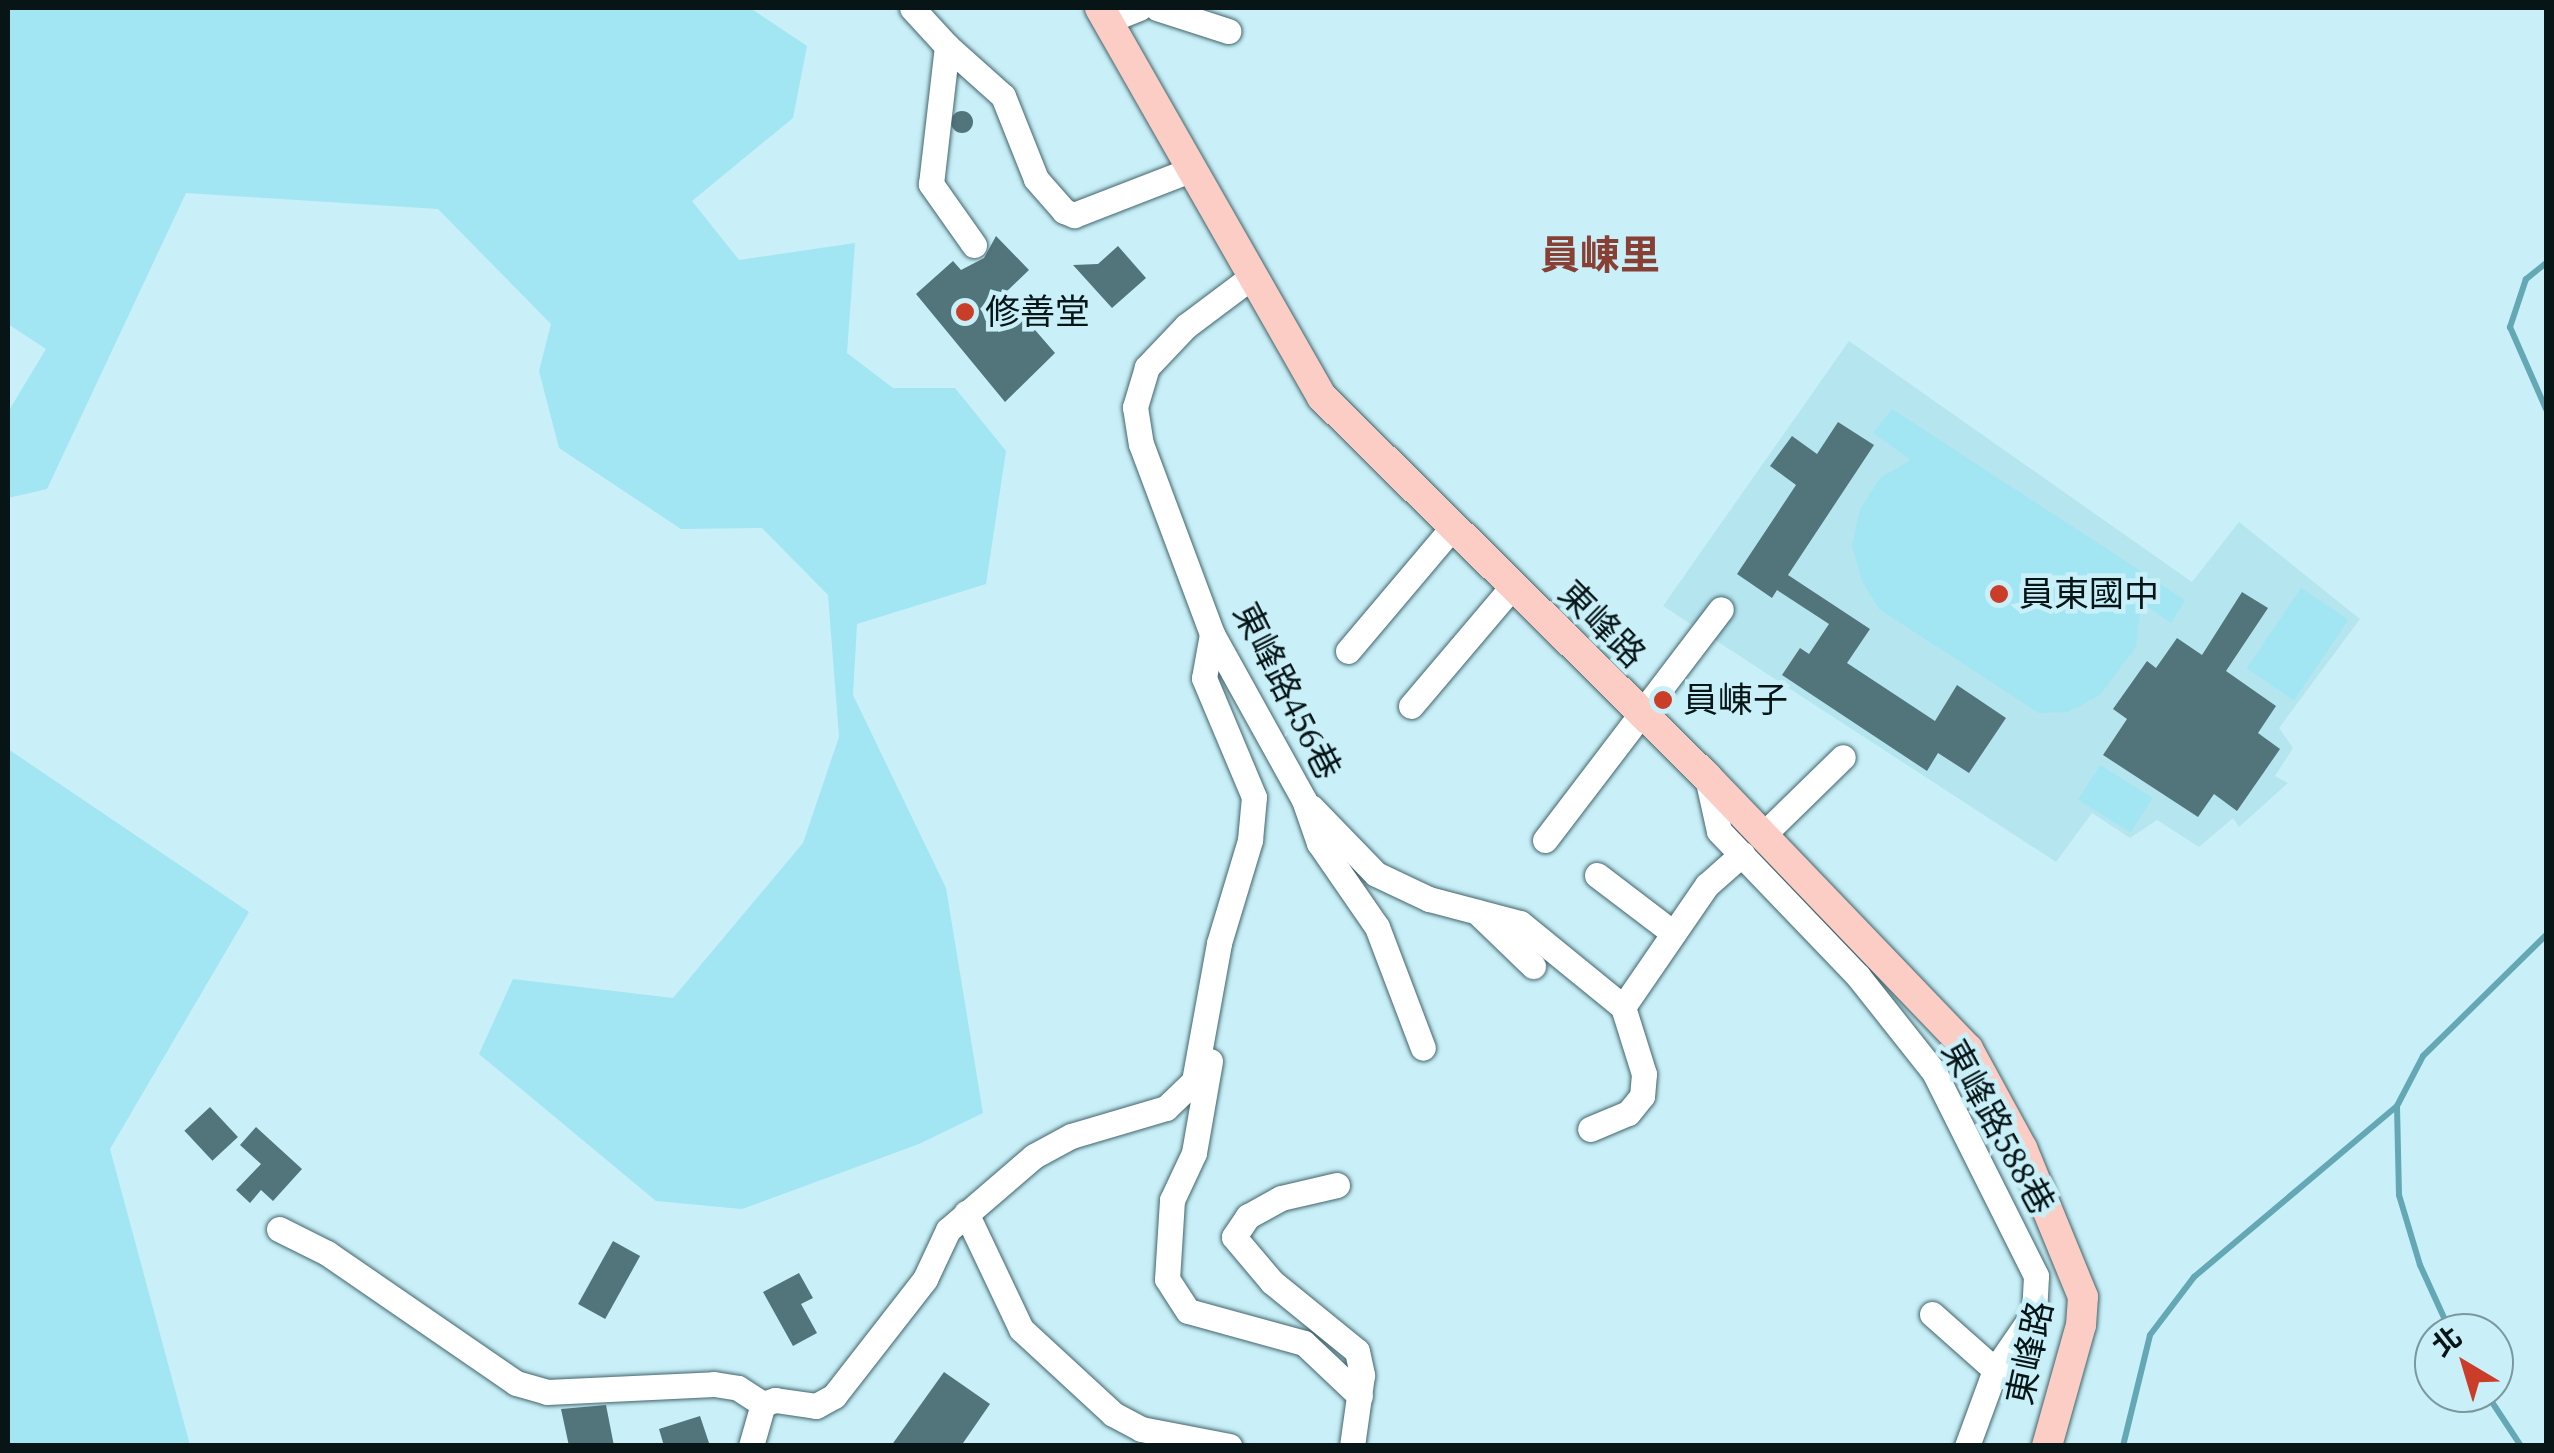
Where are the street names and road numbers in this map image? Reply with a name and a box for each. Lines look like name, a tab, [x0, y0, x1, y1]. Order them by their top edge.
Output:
street label: 東峰路	[1550, 572, 1654, 676]
street label: 東峰路456巷	[1225, 596, 1349, 786]
street label: 東峰路588巷	[1933, 1033, 2063, 1221]
street label: 東峰路	[1999, 1297, 2061, 1409]

